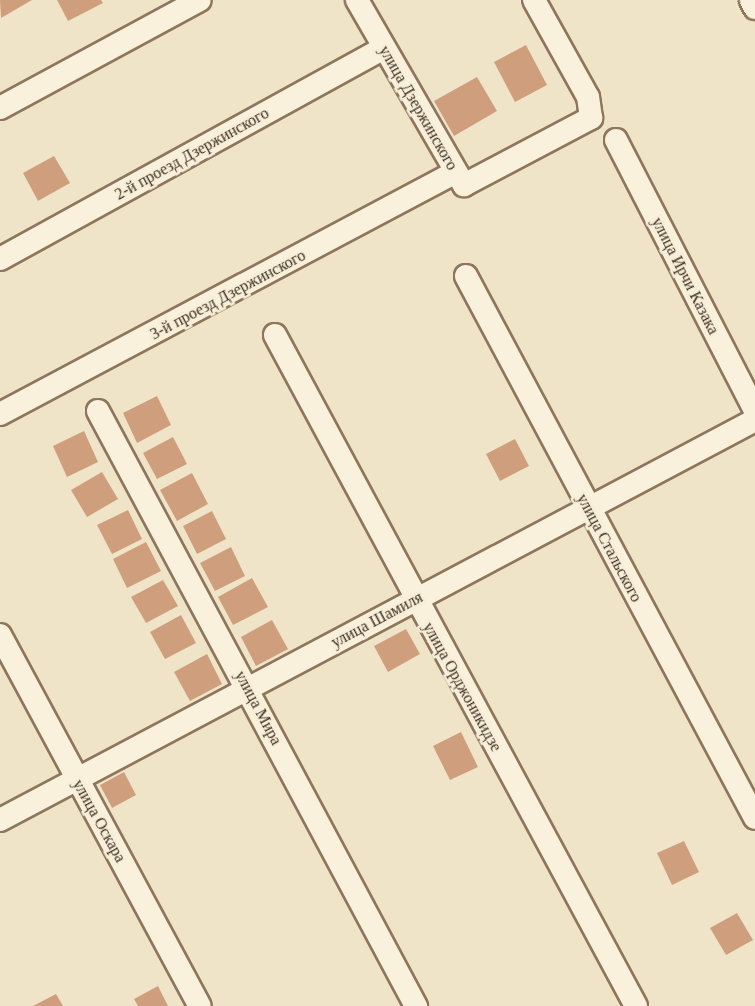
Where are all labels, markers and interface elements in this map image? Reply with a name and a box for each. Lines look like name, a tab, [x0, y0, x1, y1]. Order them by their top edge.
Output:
street label: улица Дзержинского	[375, 42, 461, 174]
street label: 2-й проезд Дзержинского	[112, 104, 272, 204]
street label: улица Ирчи Казака	[647, 214, 723, 338]
street label: 3-й проезд Дзержинского	[147, 246, 309, 344]
street label: улица Стальского	[572, 491, 646, 605]
street label: улица Шамиля	[328, 588, 426, 652]
street label: улица Орджоникидзе	[418, 619, 506, 755]
street label: улица Мира	[230, 668, 286, 748]
street label: улица Оскара	[68, 776, 130, 866]

